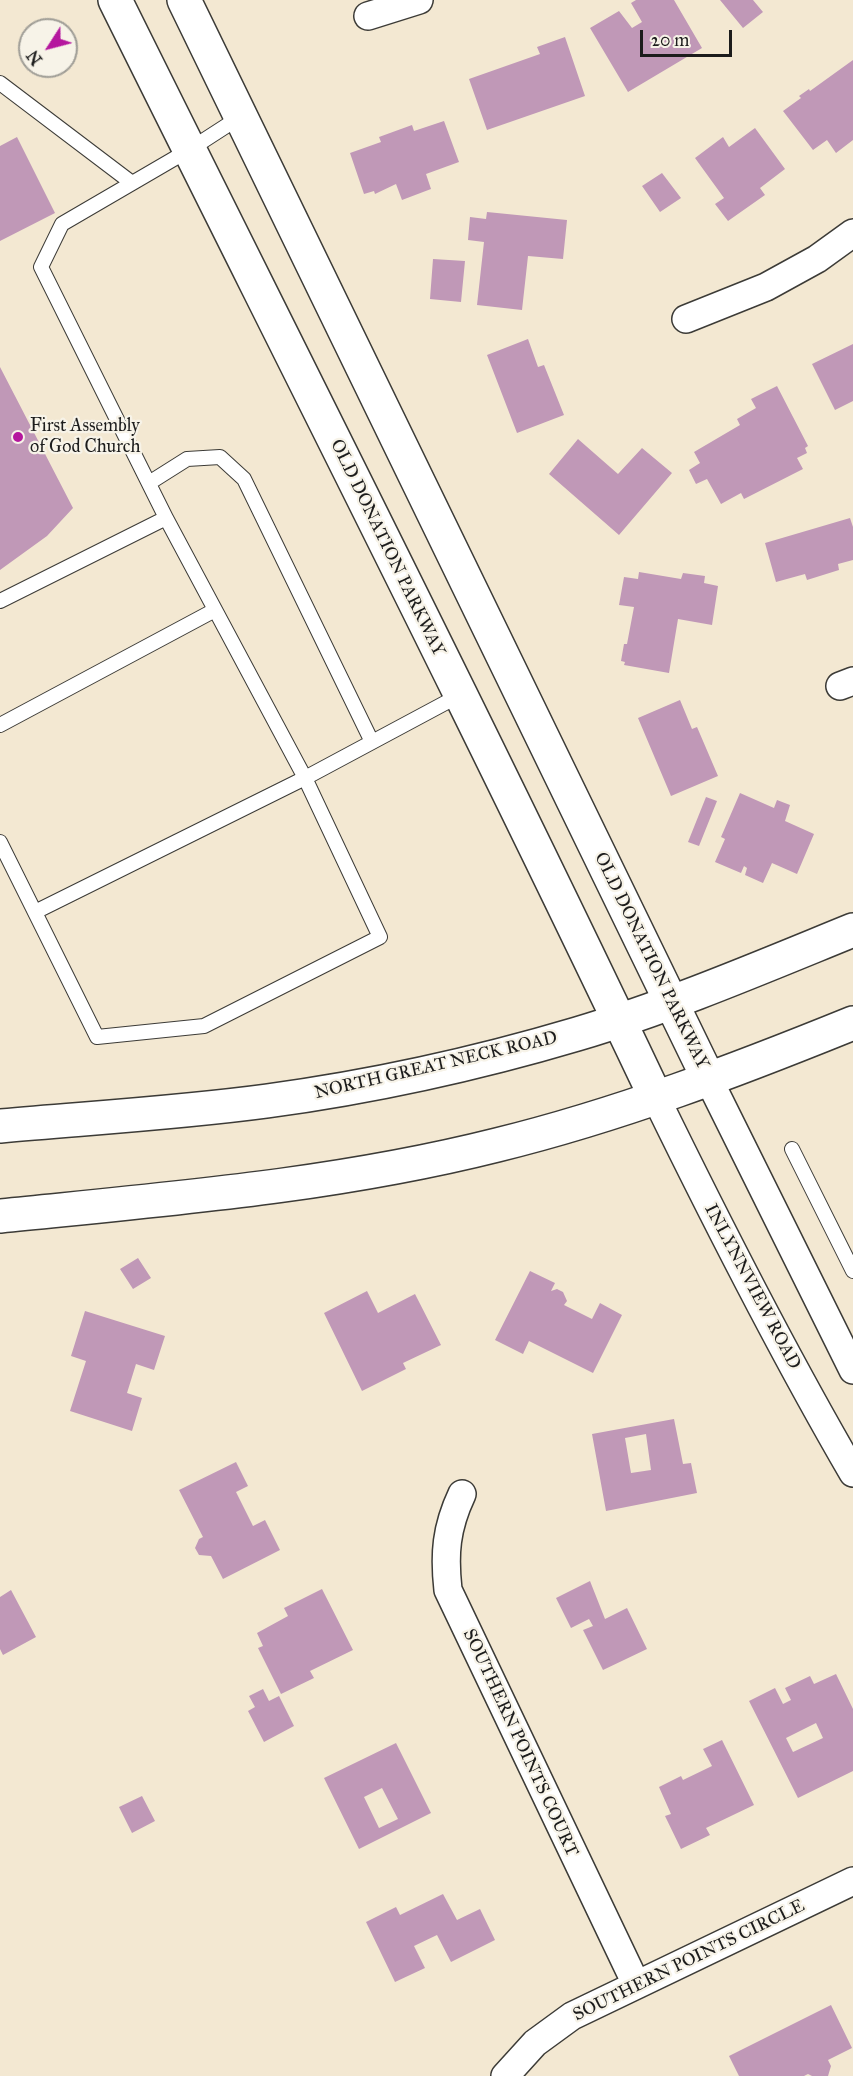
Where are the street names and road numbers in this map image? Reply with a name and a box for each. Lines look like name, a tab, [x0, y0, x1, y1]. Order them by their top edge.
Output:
street label: OLD DONATION PARKWAY	[325, 436, 449, 660]
street label: OLD DONATION PARKWAY	[589, 849, 713, 1073]
street label: NORTH GREAT NECK ROAD	[312, 1028, 560, 1104]
street label: INLYNNVIEW ROAD	[699, 1201, 805, 1373]
street label: SOUTHERN POINTS COURT	[458, 1626, 582, 1860]
street label: SOUTHERN POINTS CIRCLE	[570, 1895, 808, 2027]

